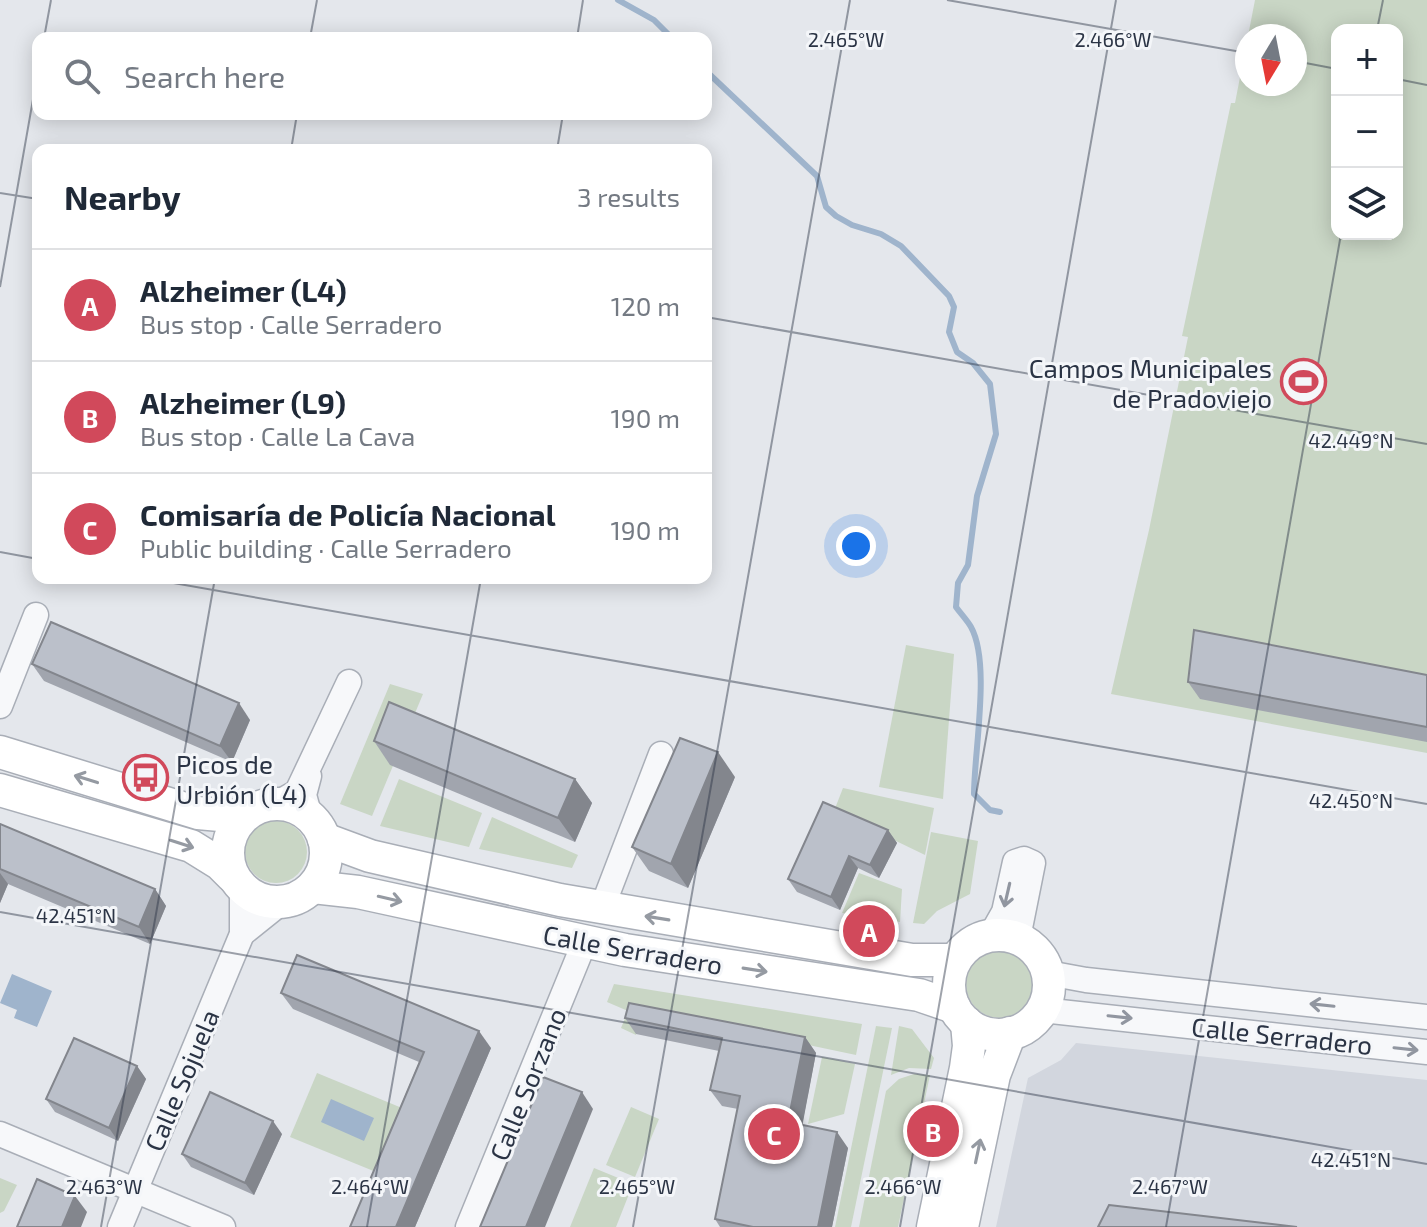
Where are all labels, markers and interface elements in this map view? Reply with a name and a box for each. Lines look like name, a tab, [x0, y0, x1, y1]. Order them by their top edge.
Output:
north arrow	[1235, 24, 1307, 96]
map controls	[1331, 24, 1403, 240]
button: +	[1331, 24, 1403, 96]
text: 2.465°W	[808, 27, 884, 51]
text: 2.466°W	[1074, 27, 1152, 51]
search box	[32, 32, 712, 120]
icon: search	[60, 54, 104, 98]
text: Search here	[124, 58, 285, 94]
button: −	[1331, 96, 1403, 168]
button: layers	[1331, 168, 1403, 240]
text: Nearby	[64, 176, 181, 217]
text: 3 results	[577, 181, 680, 212]
text: Alzheimer (L4)	[140, 272, 347, 308]
text: A	[82, 290, 98, 321]
text: 120 m	[611, 290, 680, 321]
text: Bus stop · Calle Serradero	[140, 308, 442, 339]
place label: Campos Municipales de Pradoviejo	[1029, 352, 1272, 413]
sports icon: Campos Municipales de Pradoviejo	[1279, 358, 1327, 406]
text: Alzheimer (L9)	[140, 384, 346, 420]
text: B	[82, 402, 98, 433]
text: 190 m	[611, 402, 680, 433]
text: Bus stop · Calle La Cava	[140, 420, 415, 451]
text: 42.449°N	[1308, 428, 1394, 452]
text: Comisaría de Policía Nacional	[140, 496, 556, 532]
text: C	[82, 514, 98, 545]
text: 190 m	[611, 514, 680, 545]
your location	[836, 526, 876, 566]
text: Public building · Calle Serradero	[140, 532, 512, 563]
place label: Picos de Urbión (L4)	[176, 748, 307, 809]
bus stop icon: Picos de Urbión (L4)	[121, 754, 169, 802]
one-way arrow	[74, 771, 99, 785]
text: 42.450°N	[1309, 788, 1393, 812]
one-way arrow	[169, 838, 194, 853]
one-way arrow	[999, 882, 1014, 907]
one-way arrow	[377, 892, 402, 907]
pin: A	[843, 901, 895, 961]
text: 42.451°N	[36, 903, 116, 927]
one-way arrow	[644, 910, 670, 925]
street label: Calle Serradero	[541, 918, 725, 980]
one-way arrow	[742, 963, 767, 978]
one-way arrow	[1309, 997, 1336, 1012]
street label: Calle Sorzano	[482, 1003, 572, 1165]
street label: Calle Sojuela	[137, 1004, 225, 1156]
one-way arrow	[1106, 1010, 1133, 1025]
street label: Calle Serradero	[1190, 1010, 1374, 1060]
one-way arrow	[1392, 1042, 1419, 1057]
pin: B	[907, 1101, 959, 1161]
pin: C	[748, 1104, 800, 1164]
one-way arrow	[971, 1138, 986, 1164]
text: 42.451°N	[1311, 1147, 1391, 1171]
text: 2.463°W	[66, 1174, 142, 1198]
text: 2.464°W	[331, 1174, 409, 1198]
text: 2.465°W	[599, 1174, 675, 1198]
text: 2.466°W	[864, 1174, 942, 1198]
text: 2.467°W	[1132, 1174, 1208, 1198]

